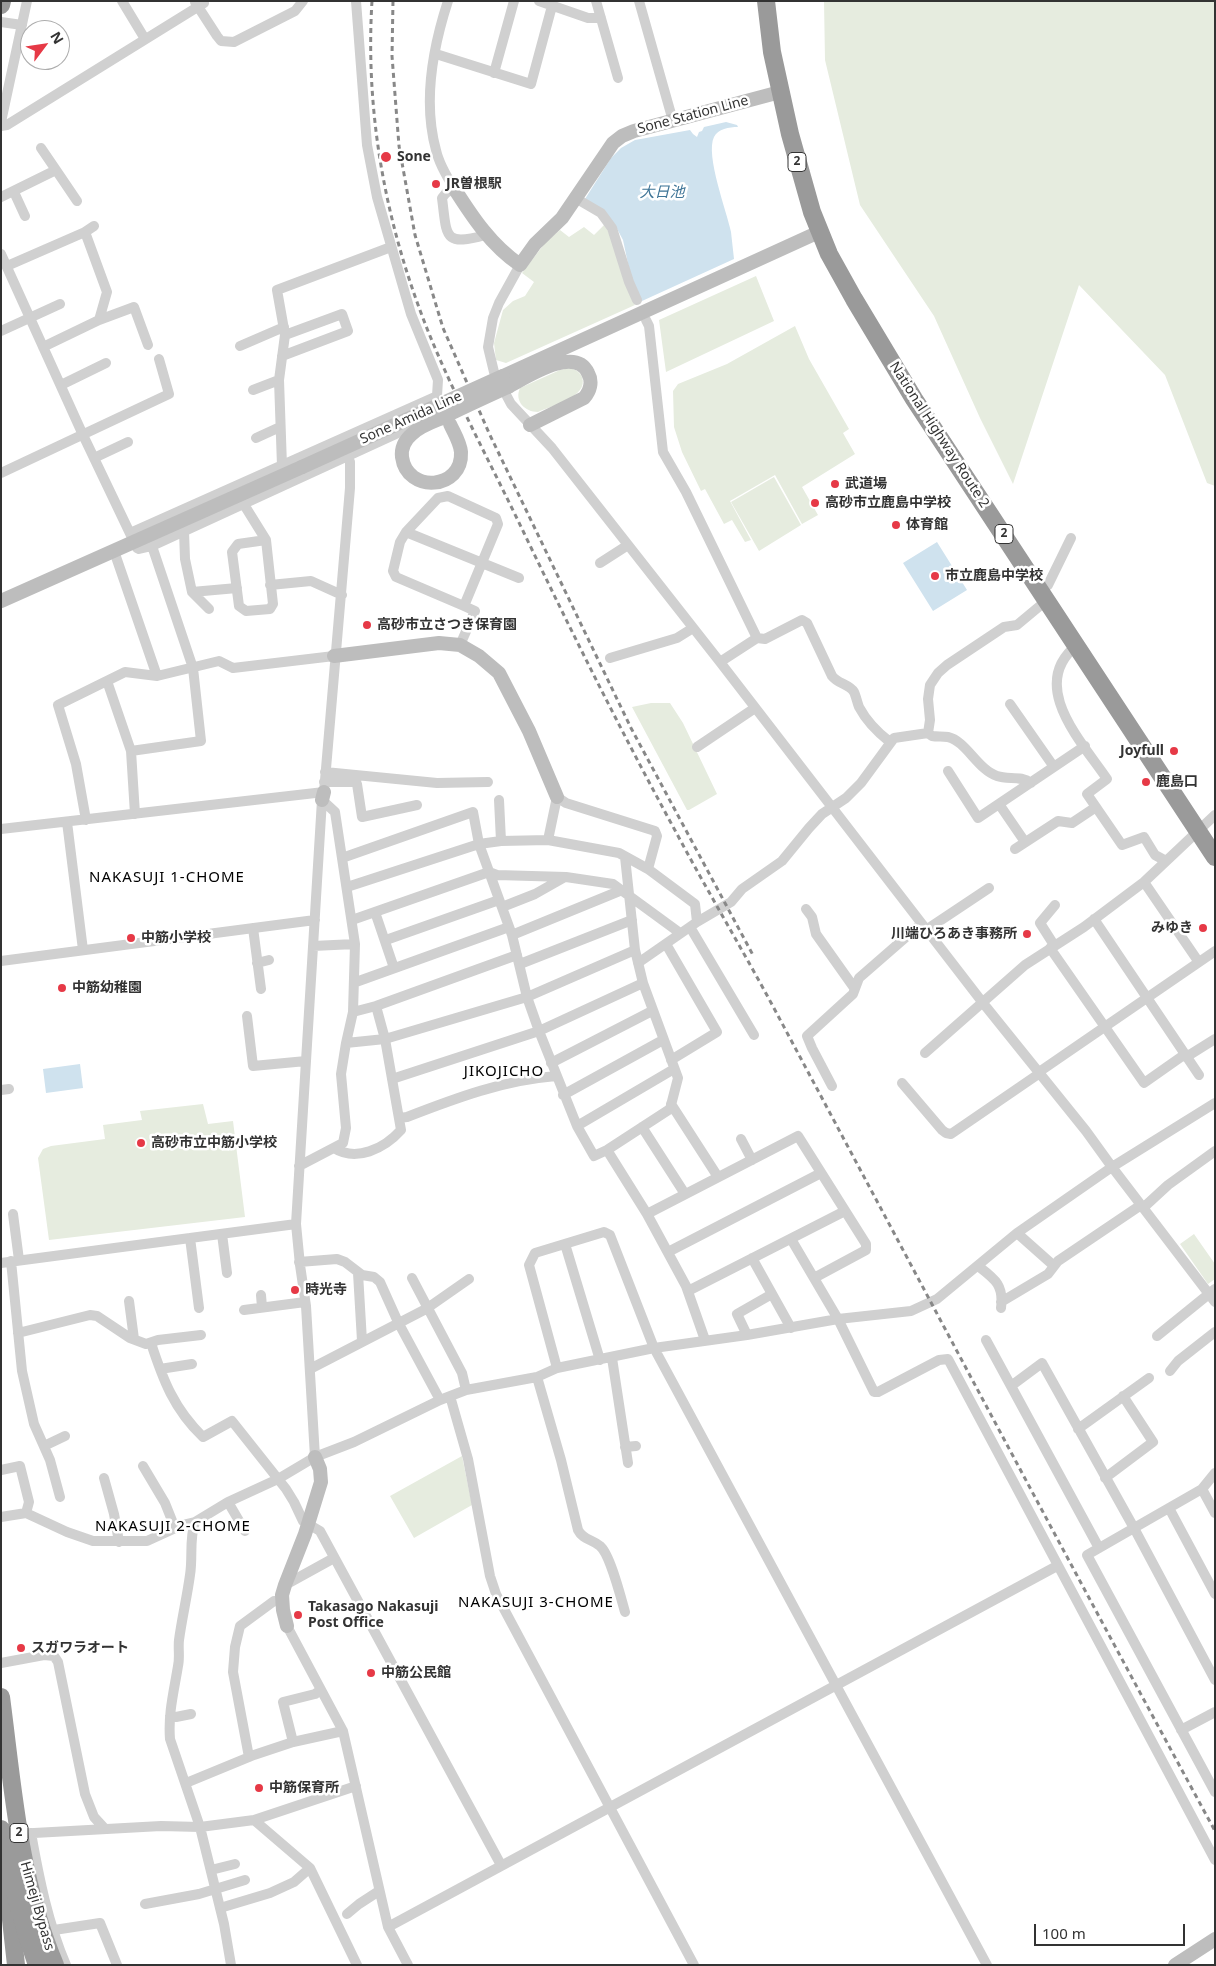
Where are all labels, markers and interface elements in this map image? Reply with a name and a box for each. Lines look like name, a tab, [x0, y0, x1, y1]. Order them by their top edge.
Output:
north arrow	[20, 20, 70, 70]
text: N	[46, 28, 69, 47]
street label: Sone Station Line	[636, 92, 750, 138]
place label: Sone	[397, 149, 431, 165]
marker: Sone	[379, 150, 393, 164]
road number: 2	[788, 152, 806, 172]
place label: JR曽根駅	[446, 176, 502, 192]
marker: JR曽根駅	[430, 178, 442, 190]
water label: 大日池	[640, 184, 684, 202]
street label: National Highway Route 2	[885, 359, 993, 511]
street label: Sone Amida Line	[358, 388, 464, 448]
place label: 武道場	[845, 476, 887, 492]
marker: 武道場	[829, 478, 841, 490]
place label: 高砂市立鹿島中学校	[825, 495, 951, 511]
marker: 高砂市立鹿島中学校	[809, 497, 821, 509]
place label: 体育館	[906, 517, 948, 533]
marker: 体育館	[890, 519, 902, 531]
road number: 2	[995, 524, 1013, 544]
place label: 市立鹿島中学校	[945, 568, 1043, 584]
marker: 市立鹿島中学校	[929, 570, 941, 582]
place label: 高砂市立さつき保育園	[377, 617, 517, 633]
marker: 高砂市立さつき保育園	[361, 619, 373, 631]
place label: Joyfull	[1120, 743, 1164, 759]
marker: Joyfull	[1168, 745, 1180, 757]
place label: 鹿島口	[1156, 774, 1198, 790]
marker: 鹿島口	[1140, 776, 1152, 788]
district label: NAKASUJI 1-CHOME	[87, 869, 247, 887]
place label: みゆき	[1151, 920, 1193, 936]
marker: みゆき	[1197, 922, 1209, 934]
place label: 川端ひろあき事務所	[891, 926, 1017, 942]
marker: 川端ひろあき事務所	[1021, 928, 1033, 940]
place label: 中筋小学校	[141, 930, 211, 946]
marker: 中筋小学校	[125, 932, 137, 944]
place label: 中筋幼稚園	[72, 980, 142, 996]
marker: 中筋幼稚園	[56, 982, 68, 994]
district label: JIKOJICHO	[463, 1063, 545, 1081]
place label: 高砂市立中筋小学校	[151, 1135, 277, 1151]
marker: 高砂市立中筋小学校	[135, 1137, 147, 1149]
place label: 時光寺	[305, 1282, 347, 1298]
marker: 時光寺	[289, 1284, 301, 1296]
district label: NAKASUJI 2-CHOME	[93, 1518, 253, 1536]
district label: NAKASUJI 3-CHOME	[456, 1594, 616, 1612]
place label: Takasago Nakasuji Post Office	[308, 1599, 438, 1631]
marker: Takasago Nakasuji Post Office	[292, 1609, 304, 1621]
place label: スガワラオート	[31, 1640, 129, 1656]
marker: スガワラオート	[15, 1642, 27, 1654]
place label: 中筋公民館	[381, 1665, 451, 1681]
marker: 中筋公民館	[365, 1667, 377, 1679]
place label: 中筋保育所	[269, 1780, 339, 1796]
marker: 中筋保育所	[253, 1782, 265, 1794]
road number: 2	[10, 1824, 28, 1842]
street label: Himeji Bypass	[16, 1859, 58, 1953]
scale bar	[1036, 1914, 1187, 1946]
text: 100 m	[1042, 1923, 1086, 1943]

